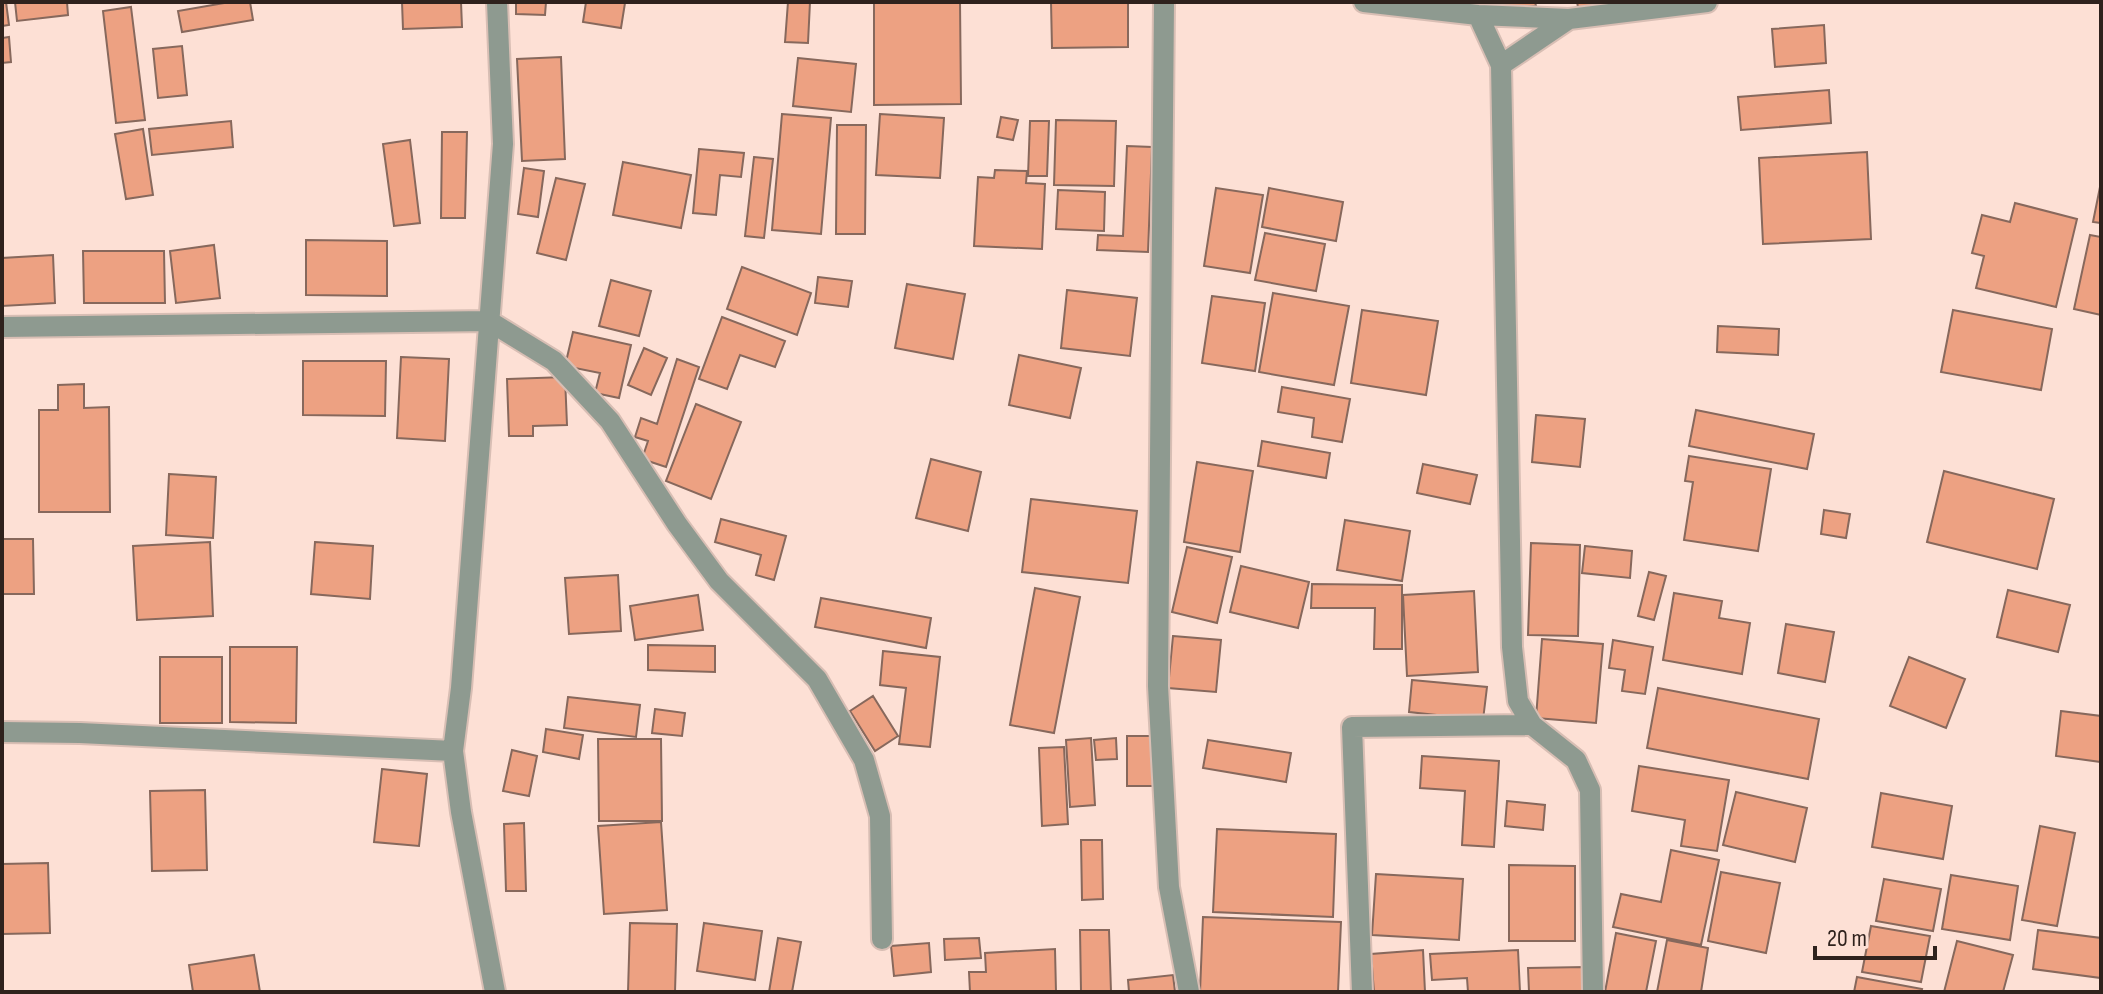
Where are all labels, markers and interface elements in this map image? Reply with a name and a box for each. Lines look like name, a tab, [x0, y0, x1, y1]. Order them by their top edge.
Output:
scale bar	[1815, 910, 1935, 960]
text: 20 m	[1827, 924, 1867, 953]

